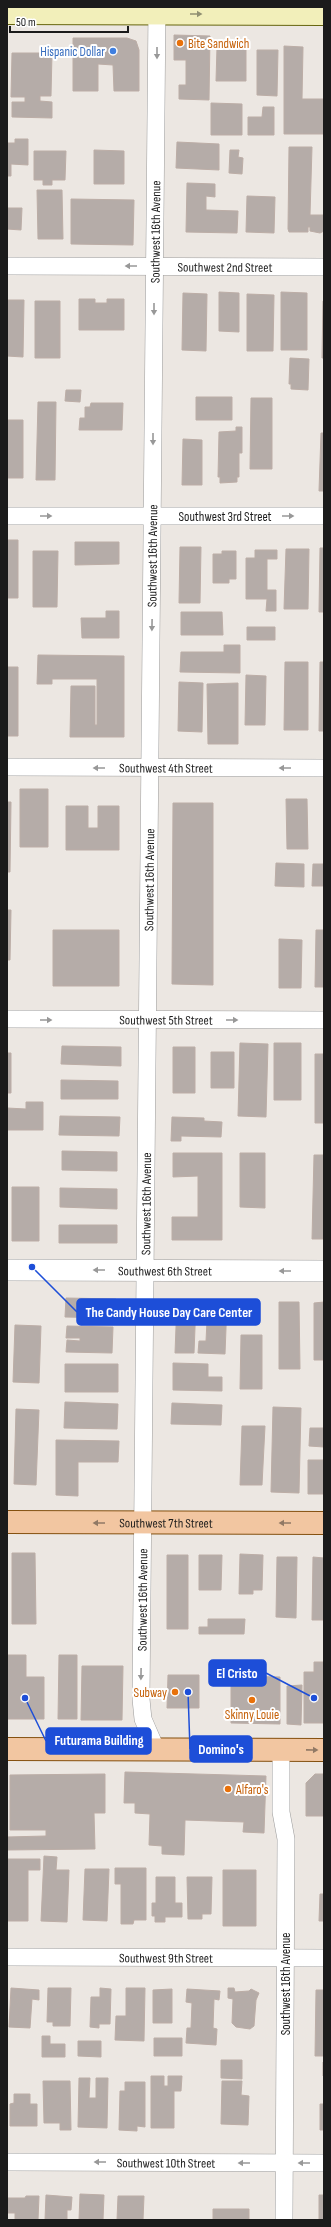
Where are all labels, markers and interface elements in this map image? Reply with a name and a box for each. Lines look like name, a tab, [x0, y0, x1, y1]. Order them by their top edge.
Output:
scale bar	[10, 8, 128, 34]
one-way arrow	[190, 11, 203, 17]
text: 50 m	[16, 15, 36, 30]
place label: Bite Sandwich	[188, 36, 249, 52]
marker: Bite Sandwich	[175, 38, 185, 48]
place label: Hispanic Dollar	[40, 44, 105, 60]
marker: Hispanic Dollar	[108, 46, 118, 56]
one-way arrow	[154, 47, 160, 60]
street label: Southwest 16th Avenue	[147, 180, 164, 283]
street label: Southwest 2nd Street	[177, 260, 273, 276]
one-way arrow	[124, 263, 137, 269]
one-way arrow	[151, 303, 157, 316]
one-way arrow	[150, 433, 156, 446]
street label: Southwest 16th Avenue	[144, 504, 161, 607]
street label: Southwest 3rd Street	[178, 509, 272, 525]
one-way arrow	[40, 513, 53, 519]
one-way arrow	[282, 513, 295, 519]
one-way arrow	[149, 619, 155, 632]
street label: Southwest 4th Street	[119, 760, 213, 777]
one-way arrow	[93, 764, 105, 771]
one-way arrow	[278, 765, 291, 771]
street label: Southwest 16th Avenue	[141, 828, 158, 931]
street label: Southwest 5th Street	[119, 1012, 213, 1029]
one-way arrow	[40, 1016, 52, 1023]
one-way arrow	[226, 1017, 239, 1023]
street label: Southwest 16th Avenue	[138, 1152, 155, 1255]
street label: Southwest 6th Street	[118, 1263, 212, 1280]
one-way arrow	[92, 1267, 105, 1273]
one-way arrow	[278, 1268, 291, 1274]
callout: The Candy House Day Care Center	[77, 1299, 260, 1325]
text: The Candy House Day Care Center	[86, 1304, 253, 1321]
street label: Southwest 7th Street	[119, 1515, 213, 1532]
one-way arrow	[92, 1520, 105, 1526]
one-way arrow	[278, 1520, 291, 1526]
street label: Southwest 16th Avenue	[134, 1548, 151, 1651]
callout: El Cristo	[209, 1660, 266, 1686]
text: El Cristo	[216, 1665, 258, 1682]
one-way arrow	[138, 1668, 144, 1681]
place label: Subway	[134, 1685, 167, 1701]
marker: Subway	[170, 1687, 180, 1697]
marker: Skinny Louie	[247, 1695, 257, 1705]
place label: Skinny Louie	[225, 1707, 279, 1723]
callout: Futurama Building	[46, 1728, 151, 1754]
text: Futurama Building	[54, 1732, 144, 1749]
callout: Domino's	[190, 1736, 252, 1762]
text: Domino's	[198, 1741, 244, 1758]
one-way arrow	[306, 1747, 319, 1753]
place label: Alfaro's	[235, 1782, 269, 1798]
marker: Alfaro's	[223, 1784, 233, 1794]
street label: Southwest 16th Avenue	[278, 1933, 294, 2035]
street label: Southwest 9th Street	[119, 1950, 213, 1967]
street label: Southwest 10th Street	[117, 2155, 215, 2172]
one-way arrow	[93, 2159, 106, 2165]
one-way arrow	[237, 2160, 250, 2166]
one-way arrow	[297, 2160, 310, 2166]

